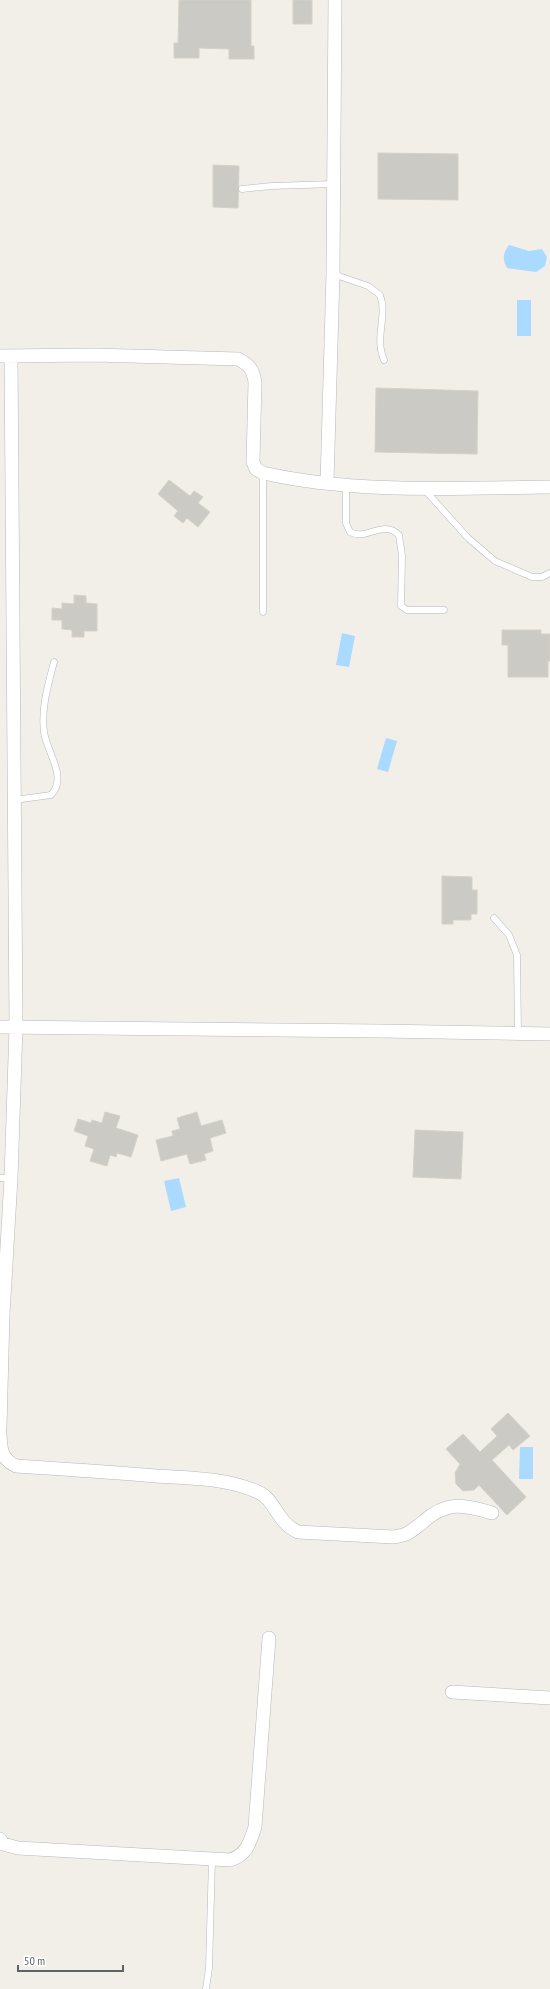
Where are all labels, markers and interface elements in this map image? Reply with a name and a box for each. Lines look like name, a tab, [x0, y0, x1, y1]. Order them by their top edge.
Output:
scale bar	[18, 1947, 123, 1973]
text: 50 m	[24, 1953, 45, 1968]

